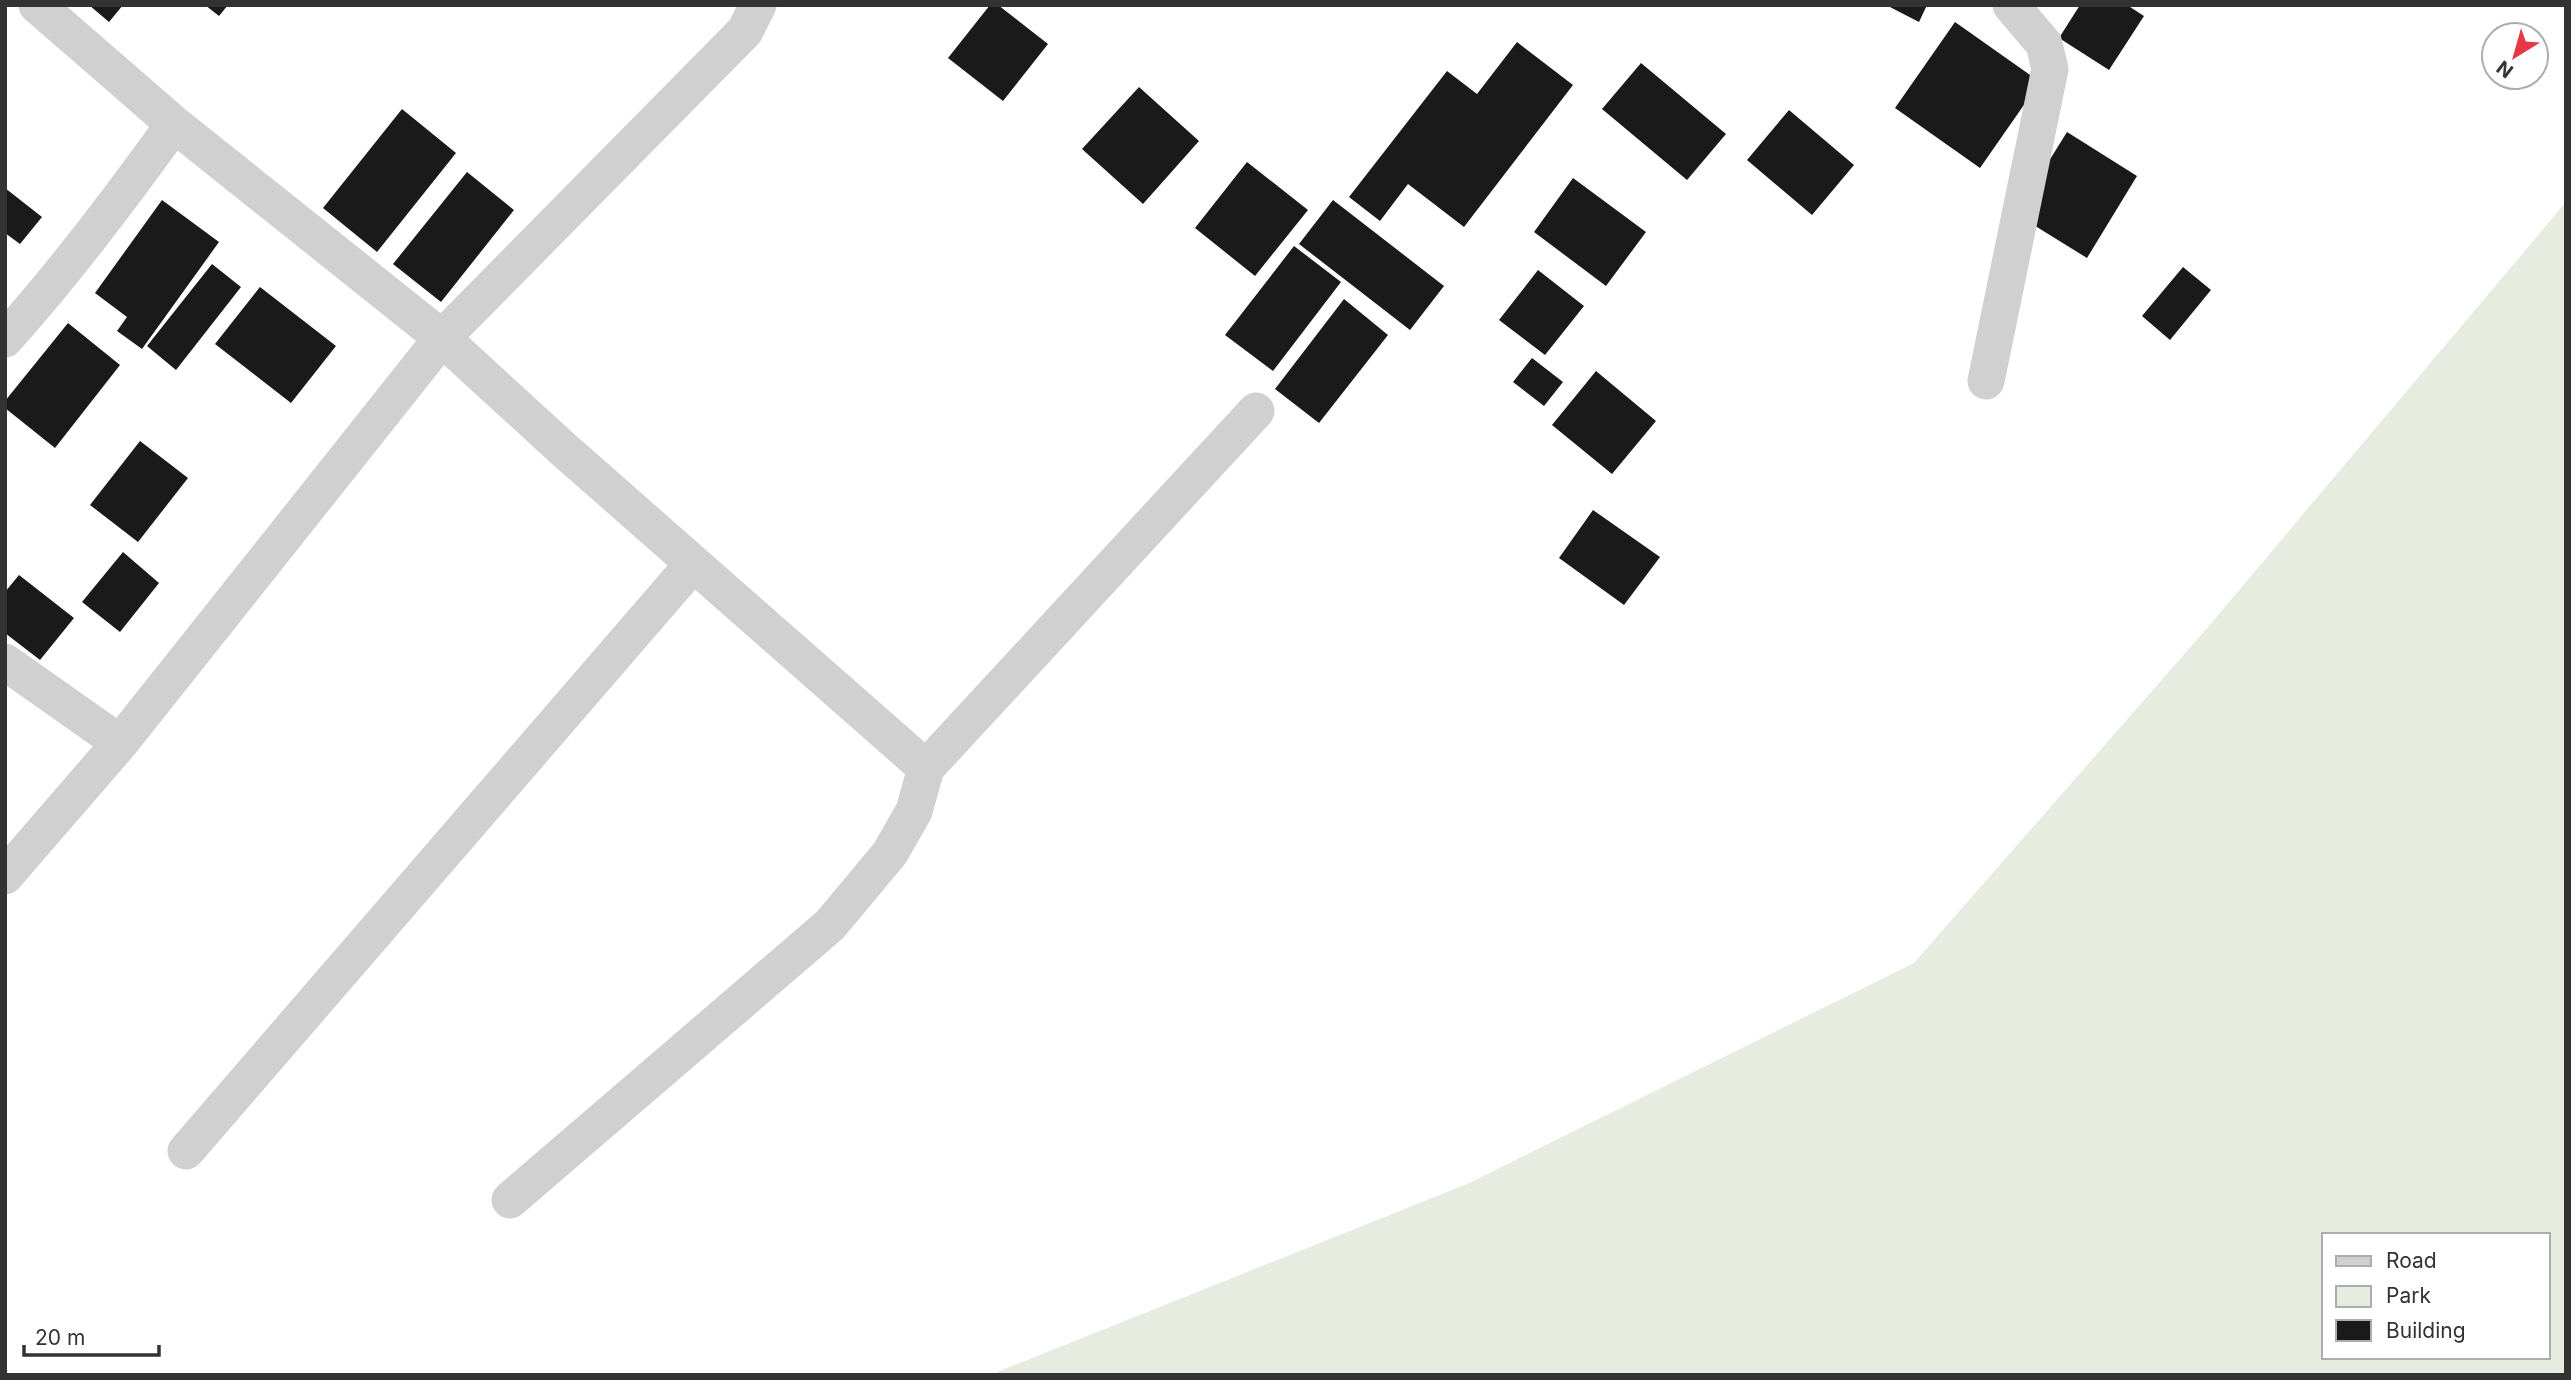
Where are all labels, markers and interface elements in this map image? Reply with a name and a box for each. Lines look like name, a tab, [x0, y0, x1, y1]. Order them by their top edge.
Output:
north arrow	[2480, 21, 2550, 91]
text: N	[2492, 56, 2518, 83]
legend	[2322, 1233, 2550, 1359]
text: Road	[2386, 1248, 2437, 1273]
text: Park	[2386, 1283, 2431, 1308]
scale bar	[24, 1314, 159, 1358]
text: Building	[2386, 1318, 2466, 1343]
text: 20 m	[35, 1325, 85, 1350]

